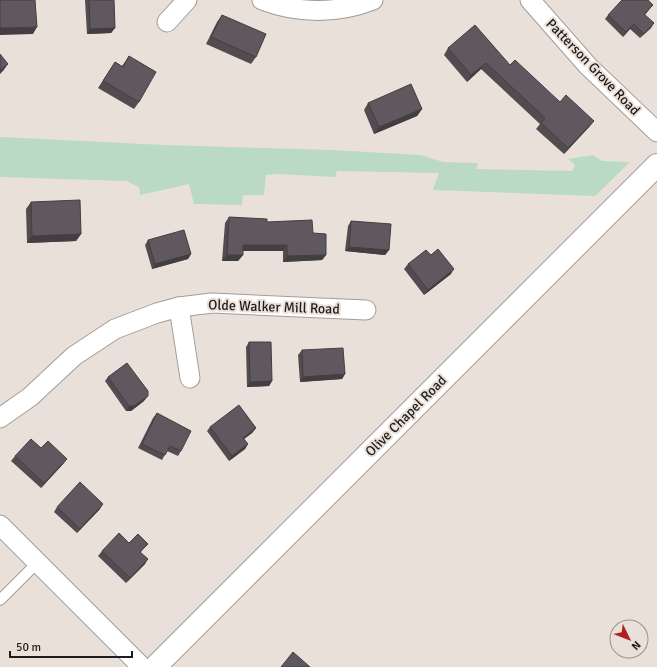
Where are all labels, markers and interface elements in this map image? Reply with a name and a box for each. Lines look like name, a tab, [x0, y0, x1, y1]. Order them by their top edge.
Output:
street label: Patterson Grove Road	[542, 15, 644, 119]
street label: Olde Walker Mill Road	[208, 296, 340, 318]
street label: Olive Chapel Road	[362, 372, 450, 460]
north arrow	[609, 619, 649, 659]
scale bar	[10, 633, 132, 659]
text: N	[629, 638, 643, 653]
text: 50 m	[16, 640, 41, 655]

